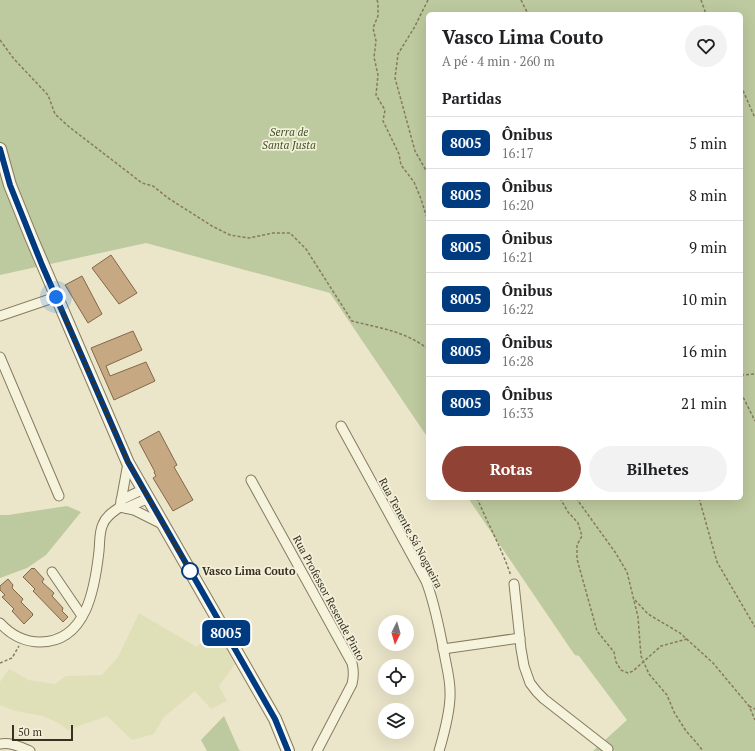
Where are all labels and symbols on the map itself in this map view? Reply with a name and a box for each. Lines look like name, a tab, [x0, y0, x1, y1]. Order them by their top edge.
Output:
park label: Serra de Santa Justa	[262, 125, 316, 152]
your location	[46, 287, 66, 307]
street label: Rua Tenente Sá Nogueira	[376, 475, 446, 591]
street label: Rua Professor Resende Pinto	[290, 533, 368, 663]
marker: Vasco Lima Couto	[181, 562, 199, 580]
place label: Vasco Lima Couto	[202, 564, 296, 578]
north arrow	[378, 615, 414, 651]
line badge: 8005	[198, 620, 254, 646]
scale bar	[12, 723, 73, 742]

